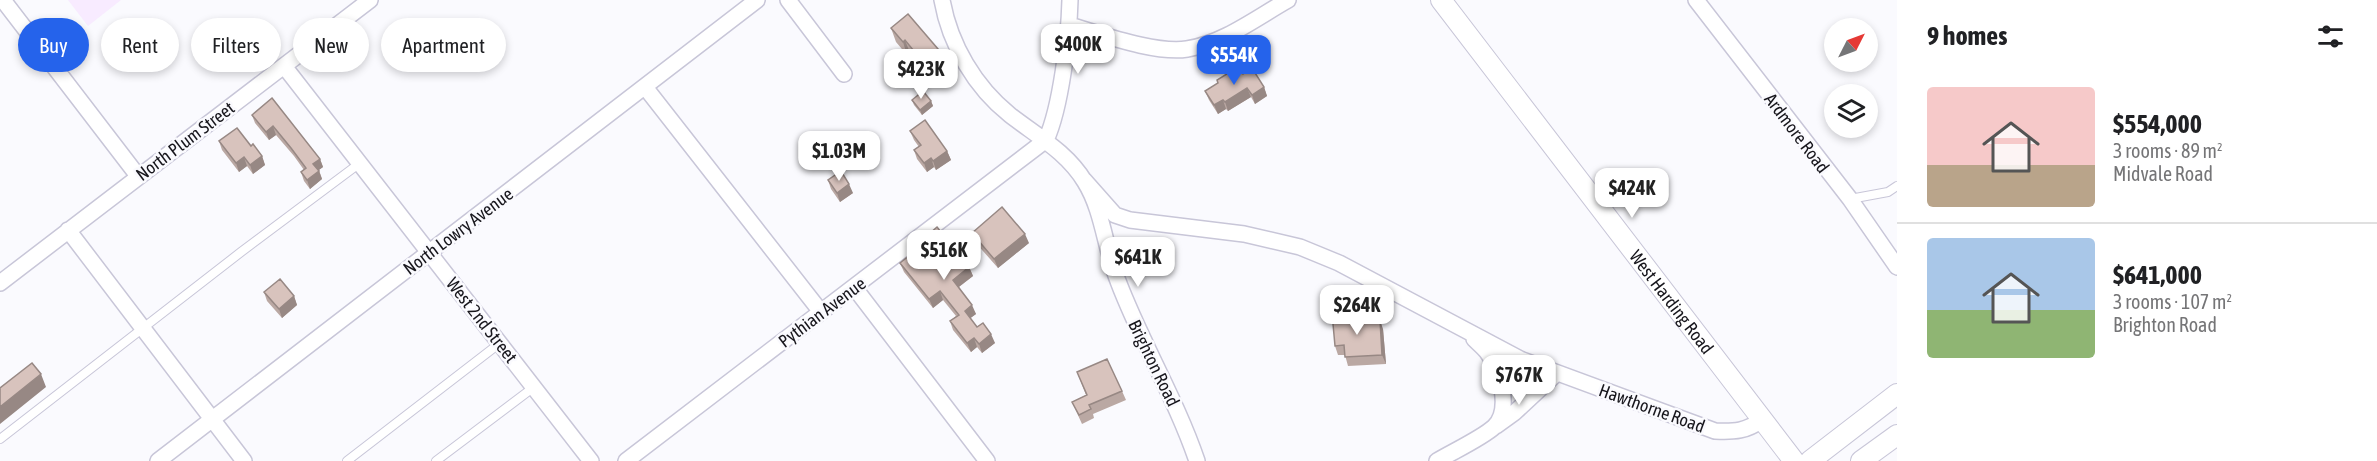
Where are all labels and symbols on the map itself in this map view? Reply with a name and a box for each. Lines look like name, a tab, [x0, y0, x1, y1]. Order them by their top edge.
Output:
north arrow	[1824, 18, 1878, 72]
pin: $400K	[1036, 24, 1120, 75]
pin: $554K	[1192, 35, 1276, 86]
pin: $423K	[879, 49, 963, 100]
street label: Ardmore Road	[1760, 89, 1834, 177]
street label: North Plum Street	[132, 97, 238, 185]
pin: $1.03M	[790, 131, 888, 182]
pin: $424K	[1590, 168, 1674, 219]
street label: North Lowry Avenue	[399, 183, 517, 279]
pin: $516K	[902, 230, 986, 281]
pin: $641K	[1096, 237, 1180, 288]
street label: West Harding Road	[1626, 246, 1718, 358]
street label: Pythian Avenue	[774, 272, 870, 352]
street label: West 2nd Street	[442, 273, 522, 367]
pin: $264K	[1315, 285, 1399, 336]
street label: Brighton Road	[1124, 316, 1184, 410]
pin: $767K	[1477, 355, 1561, 406]
street label: Hawthorne Road	[1596, 379, 1708, 437]

